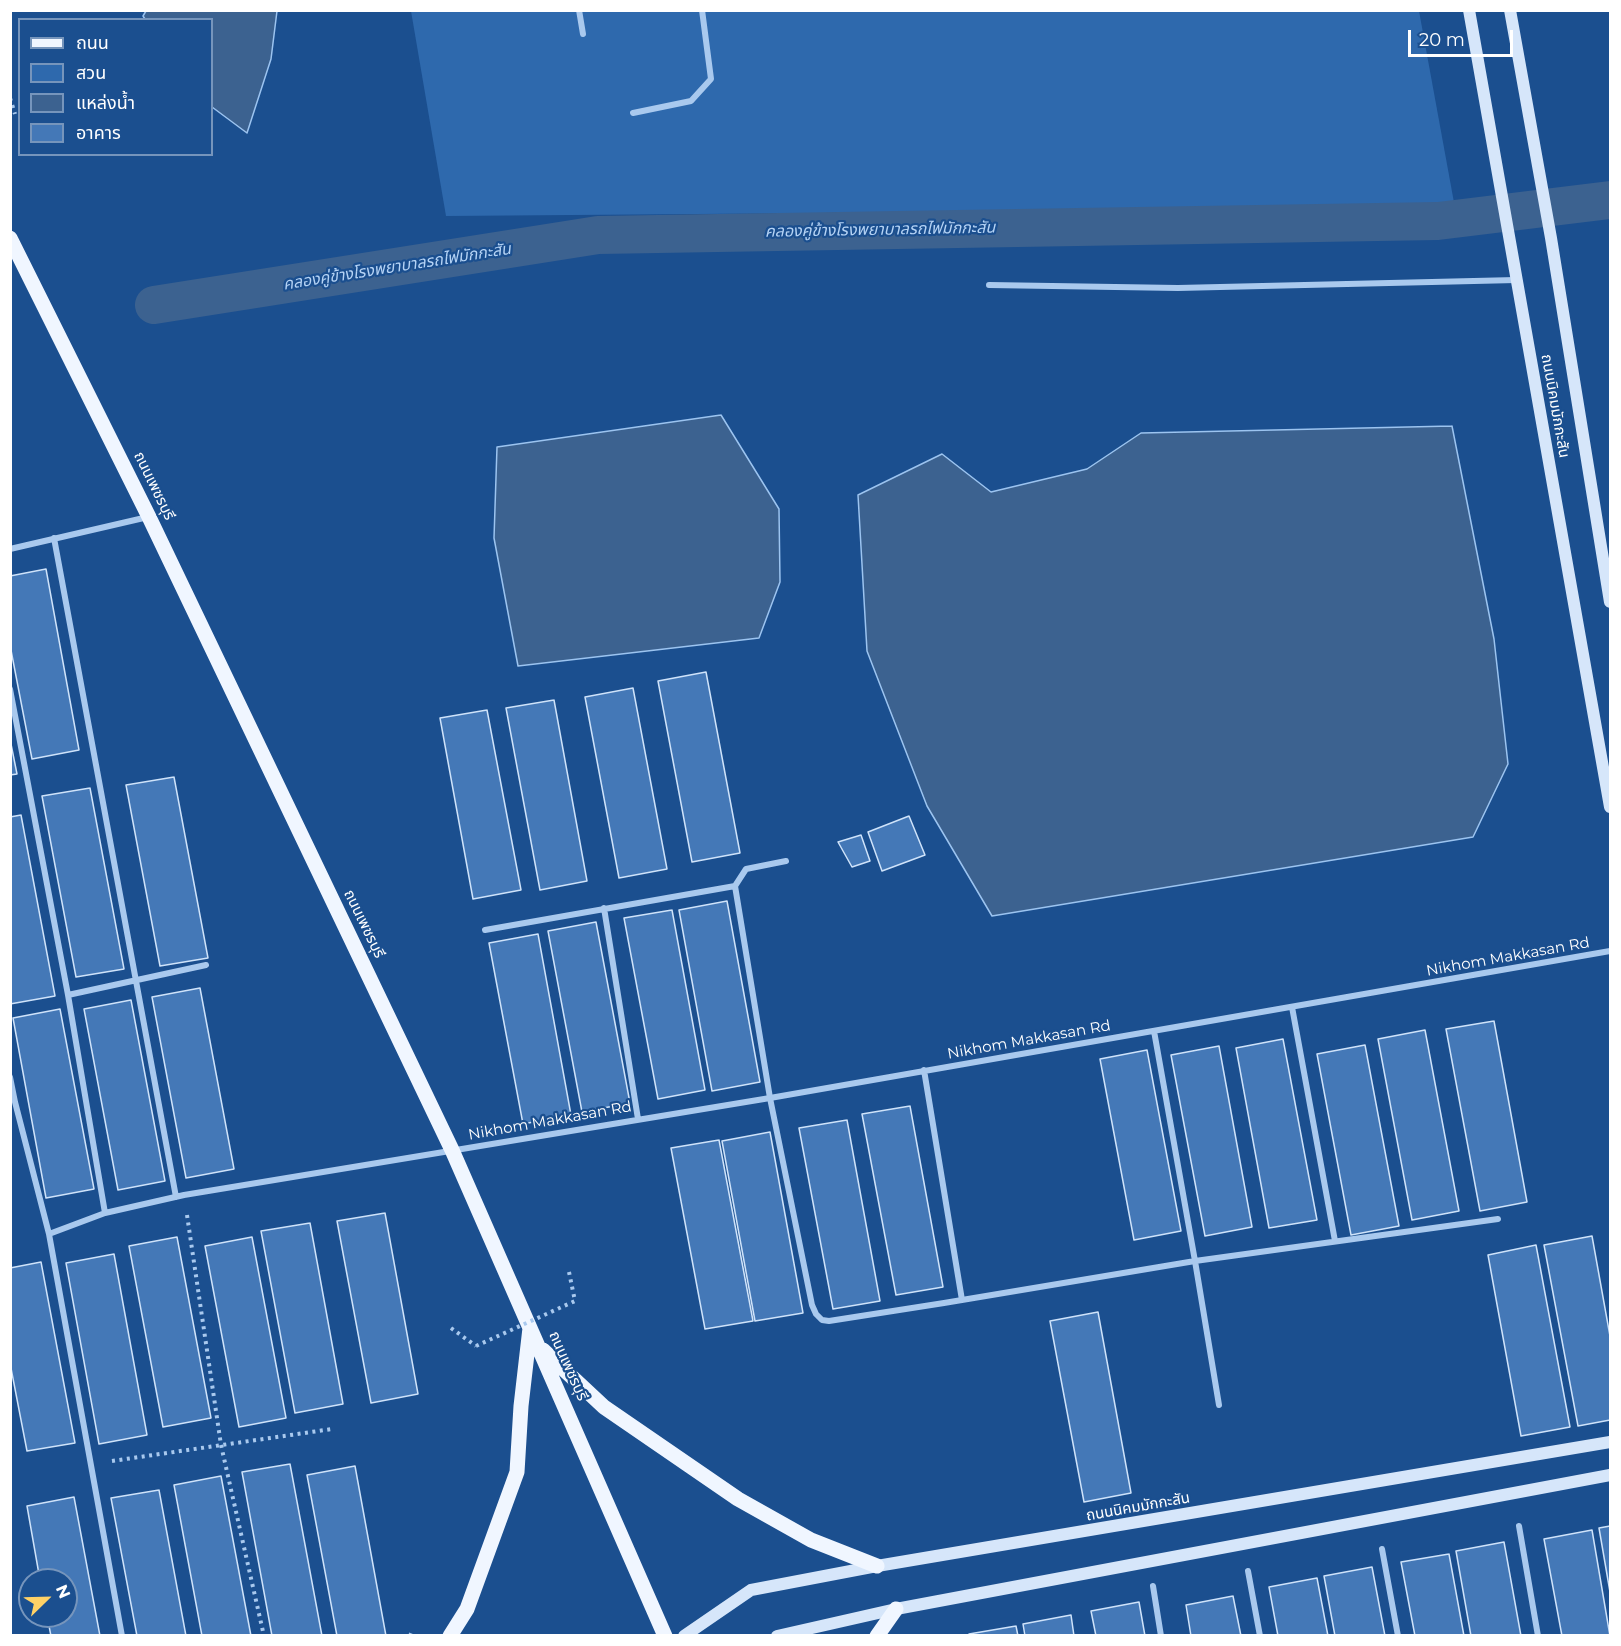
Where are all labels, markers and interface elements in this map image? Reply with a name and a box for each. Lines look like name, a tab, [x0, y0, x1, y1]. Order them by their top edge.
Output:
legend	[18, 18, 213, 156]
scale bar	[1411, 18, 1516, 56]
text: 20 m	[1419, 29, 1465, 51]
text: ถนน	[76, 32, 109, 54]
text: สวน	[76, 62, 106, 84]
text: แหล่งน้ำ	[76, 92, 135, 114]
text: อาคาร	[76, 122, 121, 144]
water label: คลองคู่ข้างโรงพยาบาลรถไฟมักกะสัน	[765, 218, 995, 242]
water label: คลองคู่ข้างโรงพยาบาลรถไฟมักกะสัน	[282, 240, 512, 294]
street label: ถนนนิคมมักกะสัน	[1537, 353, 1573, 459]
street label: ถนนเพชรบุรี	[130, 449, 178, 523]
street label: ถนนเพชรบุรี	[340, 887, 388, 961]
street label: Nikhom Makkasan Rd	[1425, 934, 1591, 980]
street label: Nikhom Makkasan Rd	[946, 1017, 1112, 1063]
street label: Nikhom Makkasan Rd	[467, 1098, 633, 1144]
street label: ถนนเพชรบุรี	[545, 1329, 591, 1403]
street label: ถนนนิคมมักกะสัน	[1085, 1489, 1191, 1525]
north arrow	[18, 1568, 78, 1628]
text: N	[52, 1582, 74, 1601]

